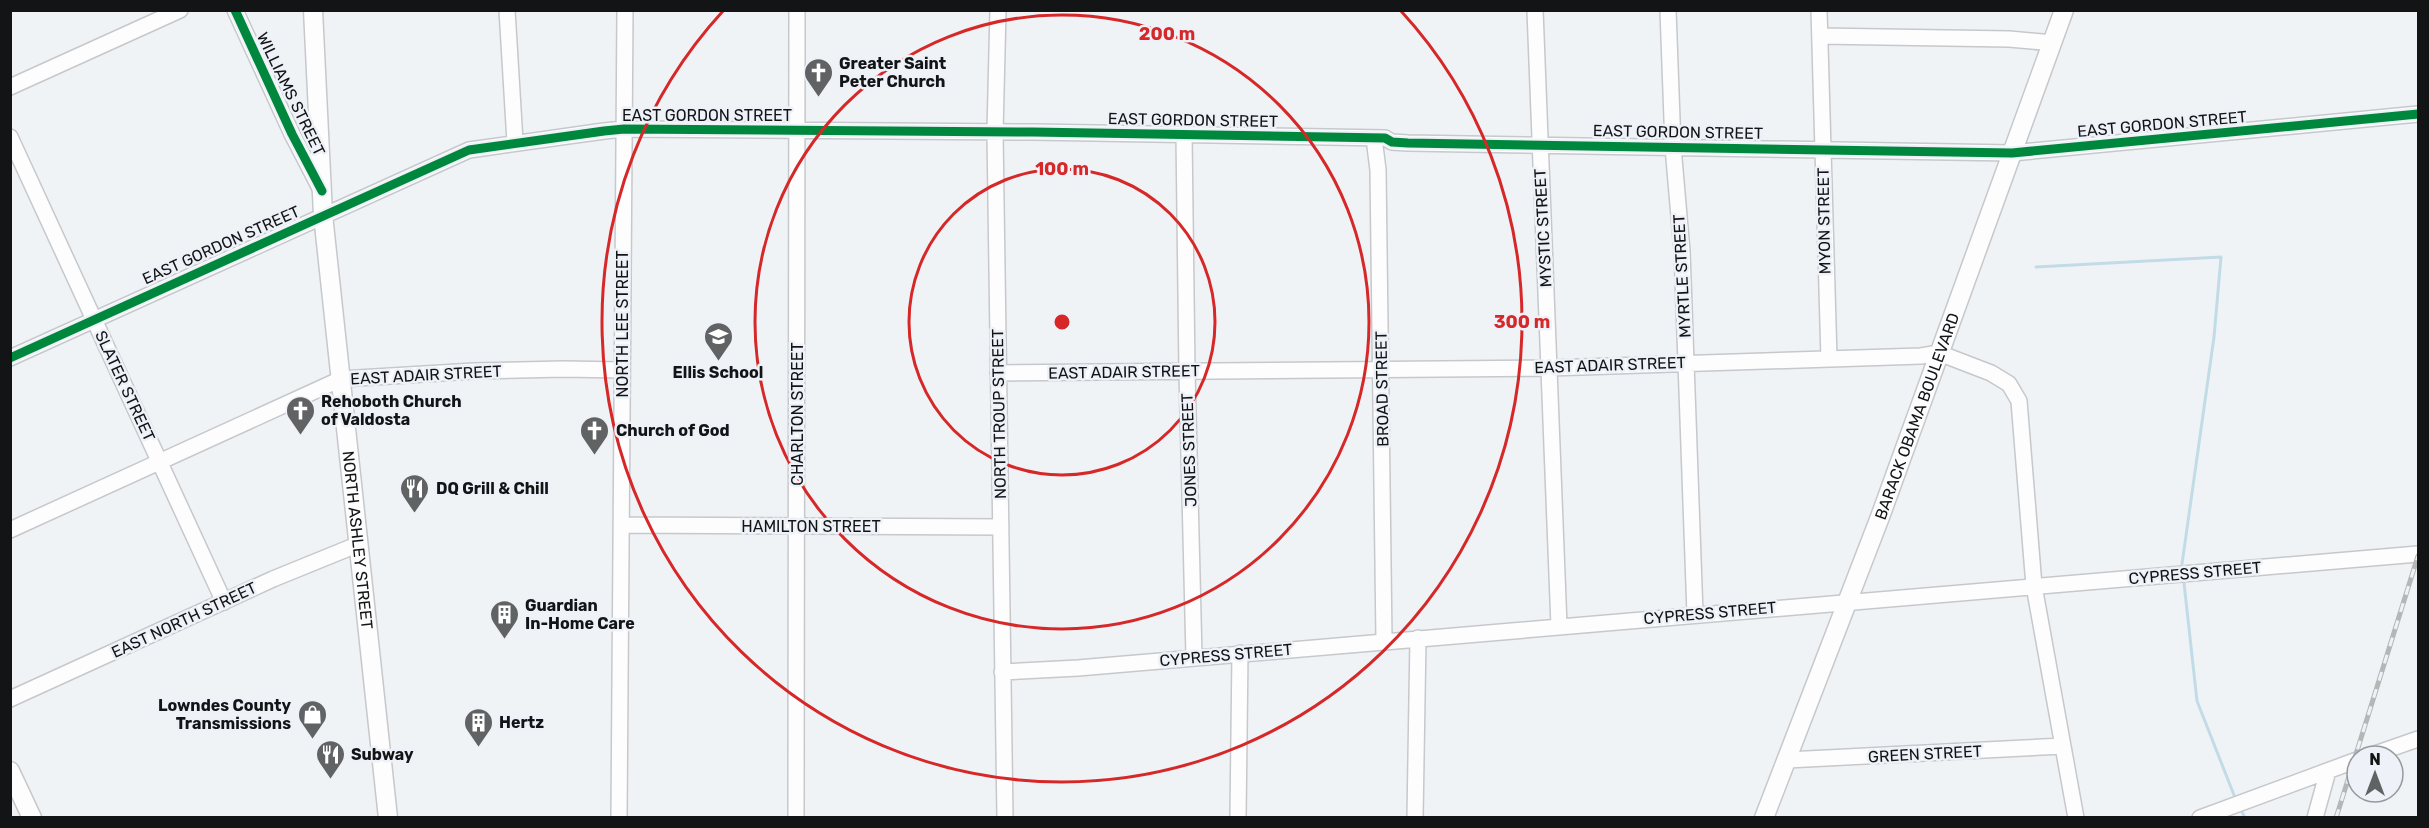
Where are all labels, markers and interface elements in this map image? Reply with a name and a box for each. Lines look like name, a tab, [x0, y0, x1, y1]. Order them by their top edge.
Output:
text: 200 m	[1139, 23, 1195, 45]
street label: WILLIAMS STREET	[253, 29, 329, 159]
place label: Greater Saint Peter Church	[839, 54, 947, 91]
church icon: Greater Saint Peter Church	[802, 56, 834, 98]
street label: EAST GORDON STREET	[622, 106, 792, 125]
street label: EAST GORDON STREET	[2076, 107, 2248, 141]
street label: EAST GORDON STREET	[1108, 109, 1278, 131]
street label: EAST GORDON STREET	[1593, 121, 1763, 143]
text: 100 m	[1035, 158, 1089, 180]
street label: MYON STREET	[1814, 167, 1834, 275]
street label: MYSTIC STREET	[1530, 168, 1556, 288]
street label: EAST GORDON STREET	[139, 202, 303, 288]
street label: MYRTLE STREET	[1669, 214, 1695, 338]
street label: NORTH LEE STREET	[613, 250, 632, 398]
street label: BARACK OBAMA BOULEVARD	[1870, 310, 1963, 522]
text: 300 m	[1494, 311, 1550, 333]
centre of rings	[1052, 312, 1072, 332]
school or university icon: Ellis School	[702, 320, 734, 362]
street label: SLATER STREET	[91, 328, 159, 444]
street label: NORTH TROUP STREET	[988, 329, 1010, 499]
street label: BROAD STREET	[1371, 331, 1393, 447]
street label: CHARLTON STREET	[788, 342, 807, 486]
street label: EAST ADAIR STREET	[1534, 353, 1686, 377]
street label: EAST ADAIR STREET	[1048, 361, 1200, 383]
street label: EAST ADAIR STREET	[350, 362, 502, 388]
place label: Ellis School	[673, 363, 763, 382]
place label: Rehoboth Church of Valdosta	[321, 392, 462, 429]
street label: JONES STREET	[1178, 393, 1200, 507]
church icon: Rehoboth Church of Valdosta	[284, 394, 316, 436]
church icon: Church of God	[579, 414, 611, 456]
place label: Church of God	[616, 421, 730, 440]
street label: NORTH ASHLEY STREET	[339, 450, 377, 630]
restaurant icon: DQ Grill & Chill	[399, 472, 431, 514]
place label: DQ Grill & Chill	[436, 479, 549, 498]
street label: HAMILTON STREET	[741, 517, 881, 536]
street label: CYPRESS STREET	[2128, 558, 2262, 588]
street label: EAST NORTH STREET	[108, 578, 260, 662]
place label: Guardian In-Home Care	[525, 596, 635, 633]
building icon: Guardian In-Home Care	[488, 598, 520, 640]
street label: CYPRESS STREET	[1643, 598, 1777, 628]
street label: CYPRESS STREET	[1159, 640, 1293, 670]
place label: Lowndes County Transmissions	[158, 696, 291, 733]
shop icon: Lowndes County Transmissions	[296, 698, 328, 740]
building icon: Hertz	[462, 706, 494, 748]
place label: Hertz	[499, 713, 544, 732]
restaurant icon: Subway	[314, 738, 346, 780]
street label: GREEN STREET	[1868, 742, 1982, 766]
north arrow	[2345, 744, 2405, 804]
place label: Subway	[351, 745, 414, 764]
text: N	[2369, 750, 2381, 769]

